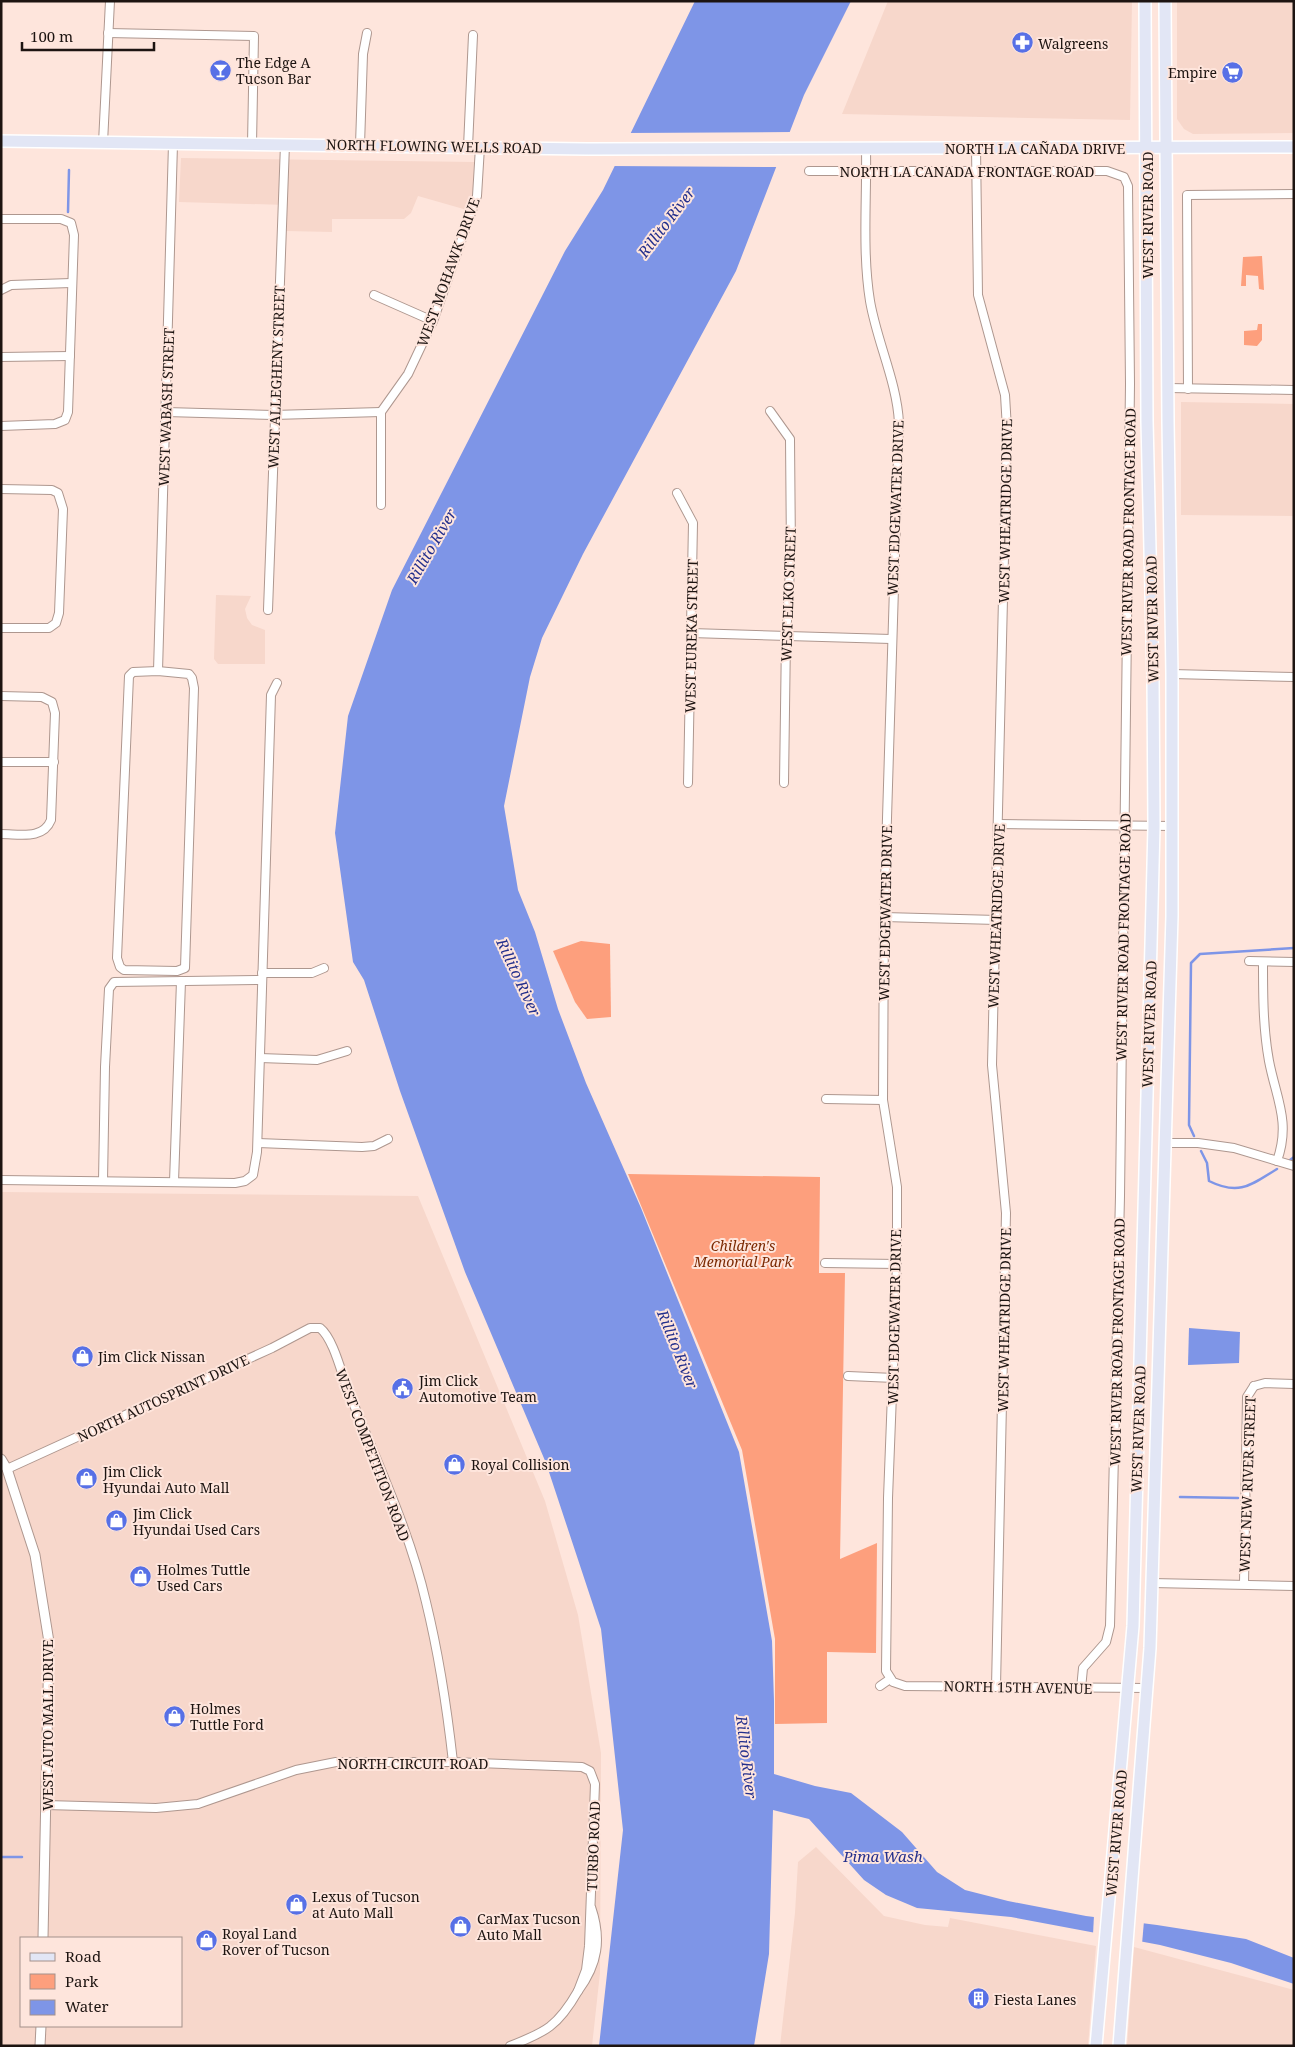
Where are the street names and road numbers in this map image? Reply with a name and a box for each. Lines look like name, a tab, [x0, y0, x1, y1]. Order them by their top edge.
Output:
street label: NORTH FLOWING WELLS ROAD	[326, 135, 542, 157]
street label: NORTH LA CAÑADA DRIVE	[945, 139, 1126, 158]
street label: WEST RIVER ROAD	[1138, 151, 1157, 279]
street label: NORTH LA CANADA FRONTAGE ROAD	[840, 162, 1094, 181]
street label: WEST MOHAWK DRIVE	[412, 195, 484, 349]
street label: WEST ALLEGHENY STREET	[263, 285, 289, 469]
street label: WEST WABASH STREET	[154, 327, 178, 487]
street label: WEST RIVER ROAD FRONTAGE ROAD	[1116, 408, 1140, 656]
street label: WEST WHEATRIDGE DRIVE	[994, 418, 1016, 603]
street label: WEST EDGEWATER DRIVE	[882, 420, 908, 596]
street label: WEST ELKO STREET	[776, 526, 800, 662]
street label: WEST RIVER ROAD	[1141, 555, 1163, 683]
street label: WEST EUREKA STREET	[680, 558, 702, 713]
street label: WEST RIVER ROAD FRONTAGE ROAD	[1111, 813, 1135, 1061]
street label: WEST WHEATRIDGE DRIVE	[983, 823, 1009, 1009]
street label: WEST EDGEWATER DRIVE	[874, 825, 896, 1001]
street label: WEST RIVER ROAD	[1137, 960, 1161, 1088]
street label: WEST RIVER ROAD FRONTAGE ROAD	[1105, 1218, 1129, 1466]
street label: WEST WHEATRIDGE DRIVE	[993, 1227, 1015, 1412]
street label: WEST EDGEWATER DRIVE	[883, 1229, 905, 1405]
street label: NORTH AUTOSPRINT DRIVE	[74, 1350, 252, 1446]
street label: WEST RIVER ROAD	[1126, 1365, 1150, 1493]
street label: WEST COMPETITION ROAD	[331, 1366, 415, 1544]
street label: WEST NEW RIVER STREET	[1234, 1395, 1260, 1573]
street label: WEST AUTO MALL DRIVE	[38, 1639, 57, 1811]
street label: NORTH 15TH AVENUE	[944, 1676, 1093, 1698]
street label: NORTH CIRCUIT ROAD	[338, 1754, 489, 1773]
street label: WEST RIVER ROAD	[1101, 1769, 1131, 1897]
street label: TURBO ROAD	[582, 1801, 604, 1891]

